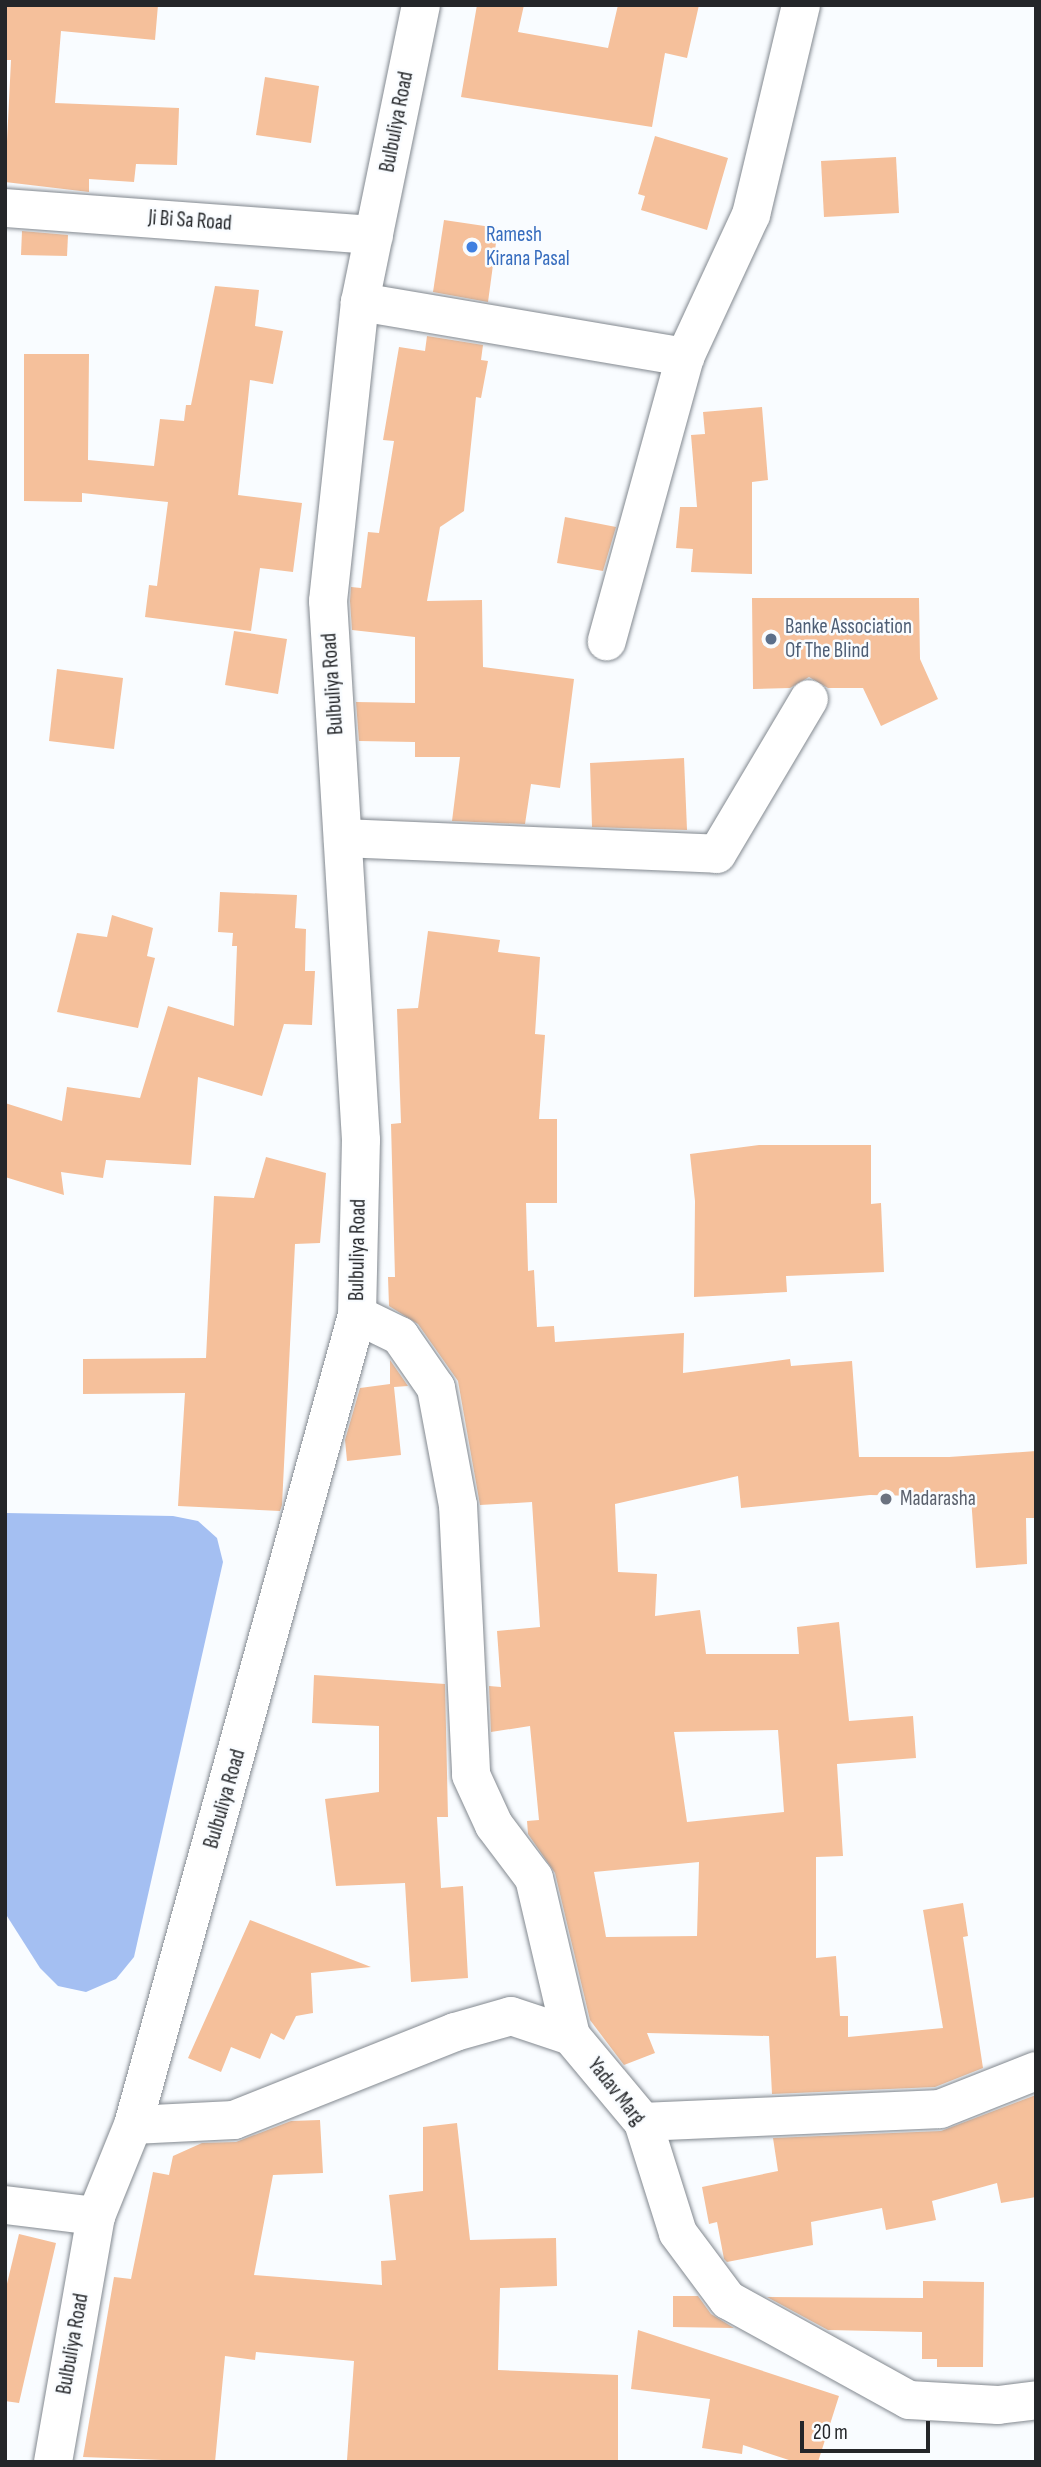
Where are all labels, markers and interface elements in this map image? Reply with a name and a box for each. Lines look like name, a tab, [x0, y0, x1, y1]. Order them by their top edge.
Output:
street label: Bulbuliya Road	[375, 70, 419, 174]
street label: Ji Bi Sa Road	[147, 206, 233, 236]
place label: Ramesh Kirana Pasal	[486, 222, 570, 272]
marker: Ramesh Kirana Pasal	[464, 239, 480, 255]
place label: Banke Association Of The Blind	[785, 614, 912, 664]
marker: Banke Association Of The Blind	[763, 631, 779, 647]
street label: Bulbuliya Road	[317, 632, 349, 736]
street label: Bulbuliya Road	[345, 1199, 371, 1301]
place label: Madarasha	[900, 1486, 976, 1512]
marker: Madarasha	[878, 1491, 894, 1507]
street label: Bulbuliya Road	[199, 1747, 251, 1851]
street label: Yadav Marg	[582, 2053, 650, 2131]
street label: Bulbuliya Road	[52, 2292, 94, 2396]
scale bar	[803, 2408, 932, 2452]
text: 20 m	[813, 2420, 848, 2445]

